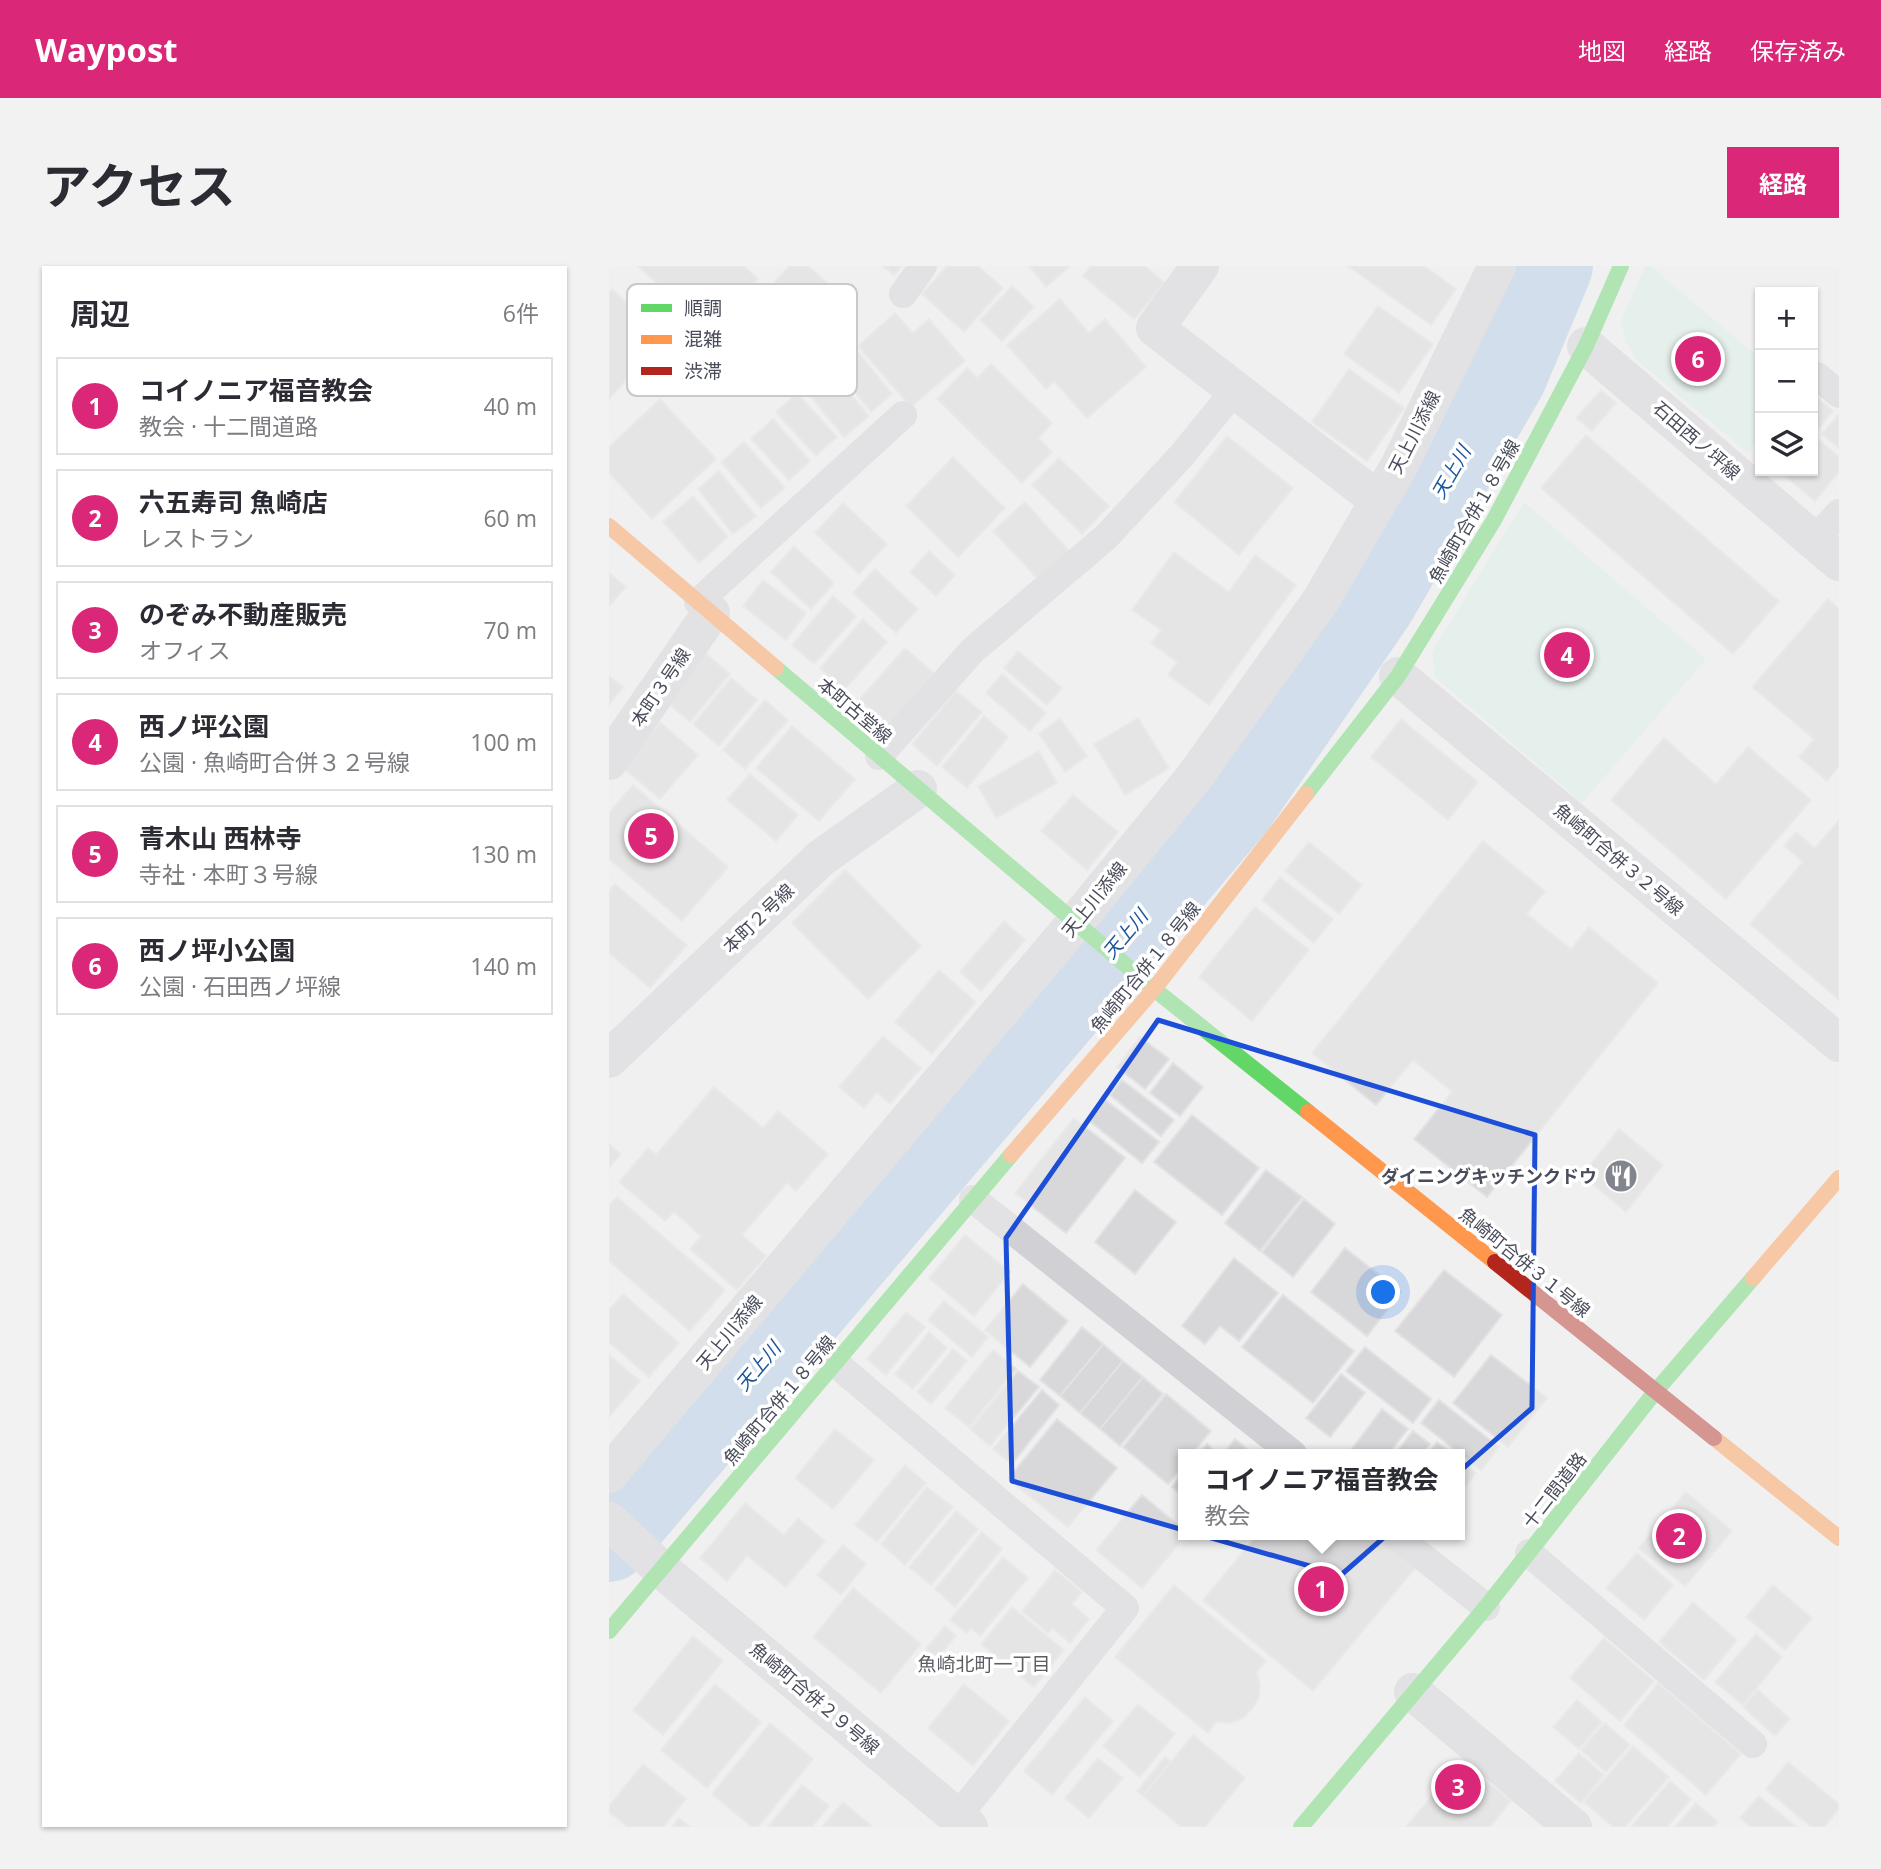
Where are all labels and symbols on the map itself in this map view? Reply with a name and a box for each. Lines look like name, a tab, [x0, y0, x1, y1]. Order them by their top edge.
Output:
legend	[627, 284, 857, 396]
text: 順調	[684, 295, 722, 321]
text: 混雑	[684, 326, 722, 352]
pin: 6	[1675, 333, 1721, 385]
text: 渋滞	[684, 358, 722, 384]
street label: 天上川添線	[1383, 386, 1445, 478]
street label: 石田西ノ坪線	[1648, 396, 1746, 484]
street label: 魚崎町合併１８号線	[1423, 435, 1525, 587]
water label: 天上川	[1425, 439, 1478, 503]
pin: 4	[1544, 629, 1590, 681]
street label: 本町３号線	[625, 643, 695, 731]
street label: 本町古堂線	[813, 672, 897, 748]
street label: 魚崎町合併３２号線	[1549, 798, 1689, 920]
pin: 5	[628, 810, 674, 862]
street label: 天上川添線	[1057, 857, 1131, 941]
street label: 本町２号線	[717, 878, 799, 958]
street label: 魚崎町合併１８号線	[1085, 896, 1205, 1038]
water label: 天上川	[1098, 905, 1152, 963]
restaurant icon: ダイニングキッチンクドウ	[1602, 1157, 1640, 1195]
place label: ダイニングキッチンクドウ	[1381, 1164, 1597, 1188]
street label: 魚崎町合併３１号線	[1454, 1202, 1596, 1322]
your location	[1366, 1275, 1400, 1309]
street label: 天上川添線	[692, 1291, 766, 1373]
street label: 魚崎町合併１８号線	[718, 1330, 840, 1470]
water label: 天上川	[731, 1337, 785, 1395]
street label: 十二間道路	[1517, 1447, 1591, 1533]
pin: 2	[1656, 1510, 1702, 1562]
pin: 1	[1298, 1563, 1344, 1615]
street label: 魚崎町合併２９号線	[745, 1637, 885, 1759]
district label: 魚崎北町一丁目	[917, 1651, 1051, 1677]
pin: 3	[1435, 1761, 1481, 1813]

